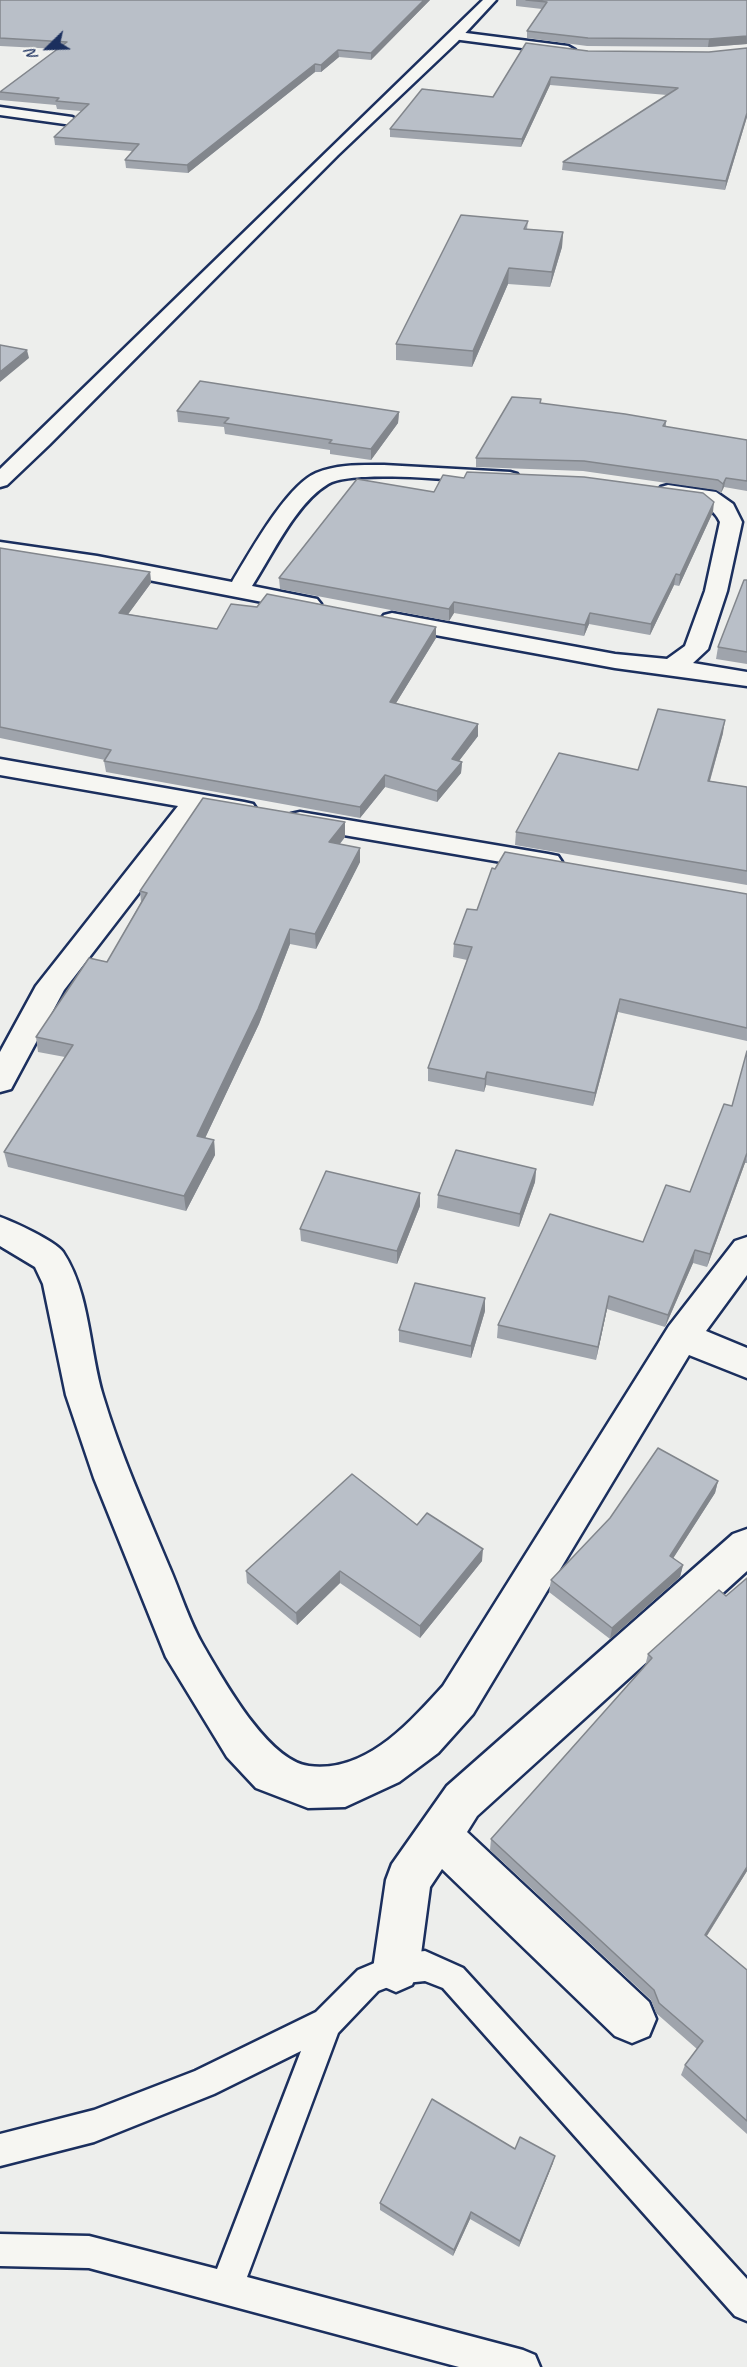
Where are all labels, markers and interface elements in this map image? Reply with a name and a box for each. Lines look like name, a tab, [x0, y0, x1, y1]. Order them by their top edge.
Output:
north arrow	[18, 18, 78, 78]
text: N	[20, 47, 43, 63]

